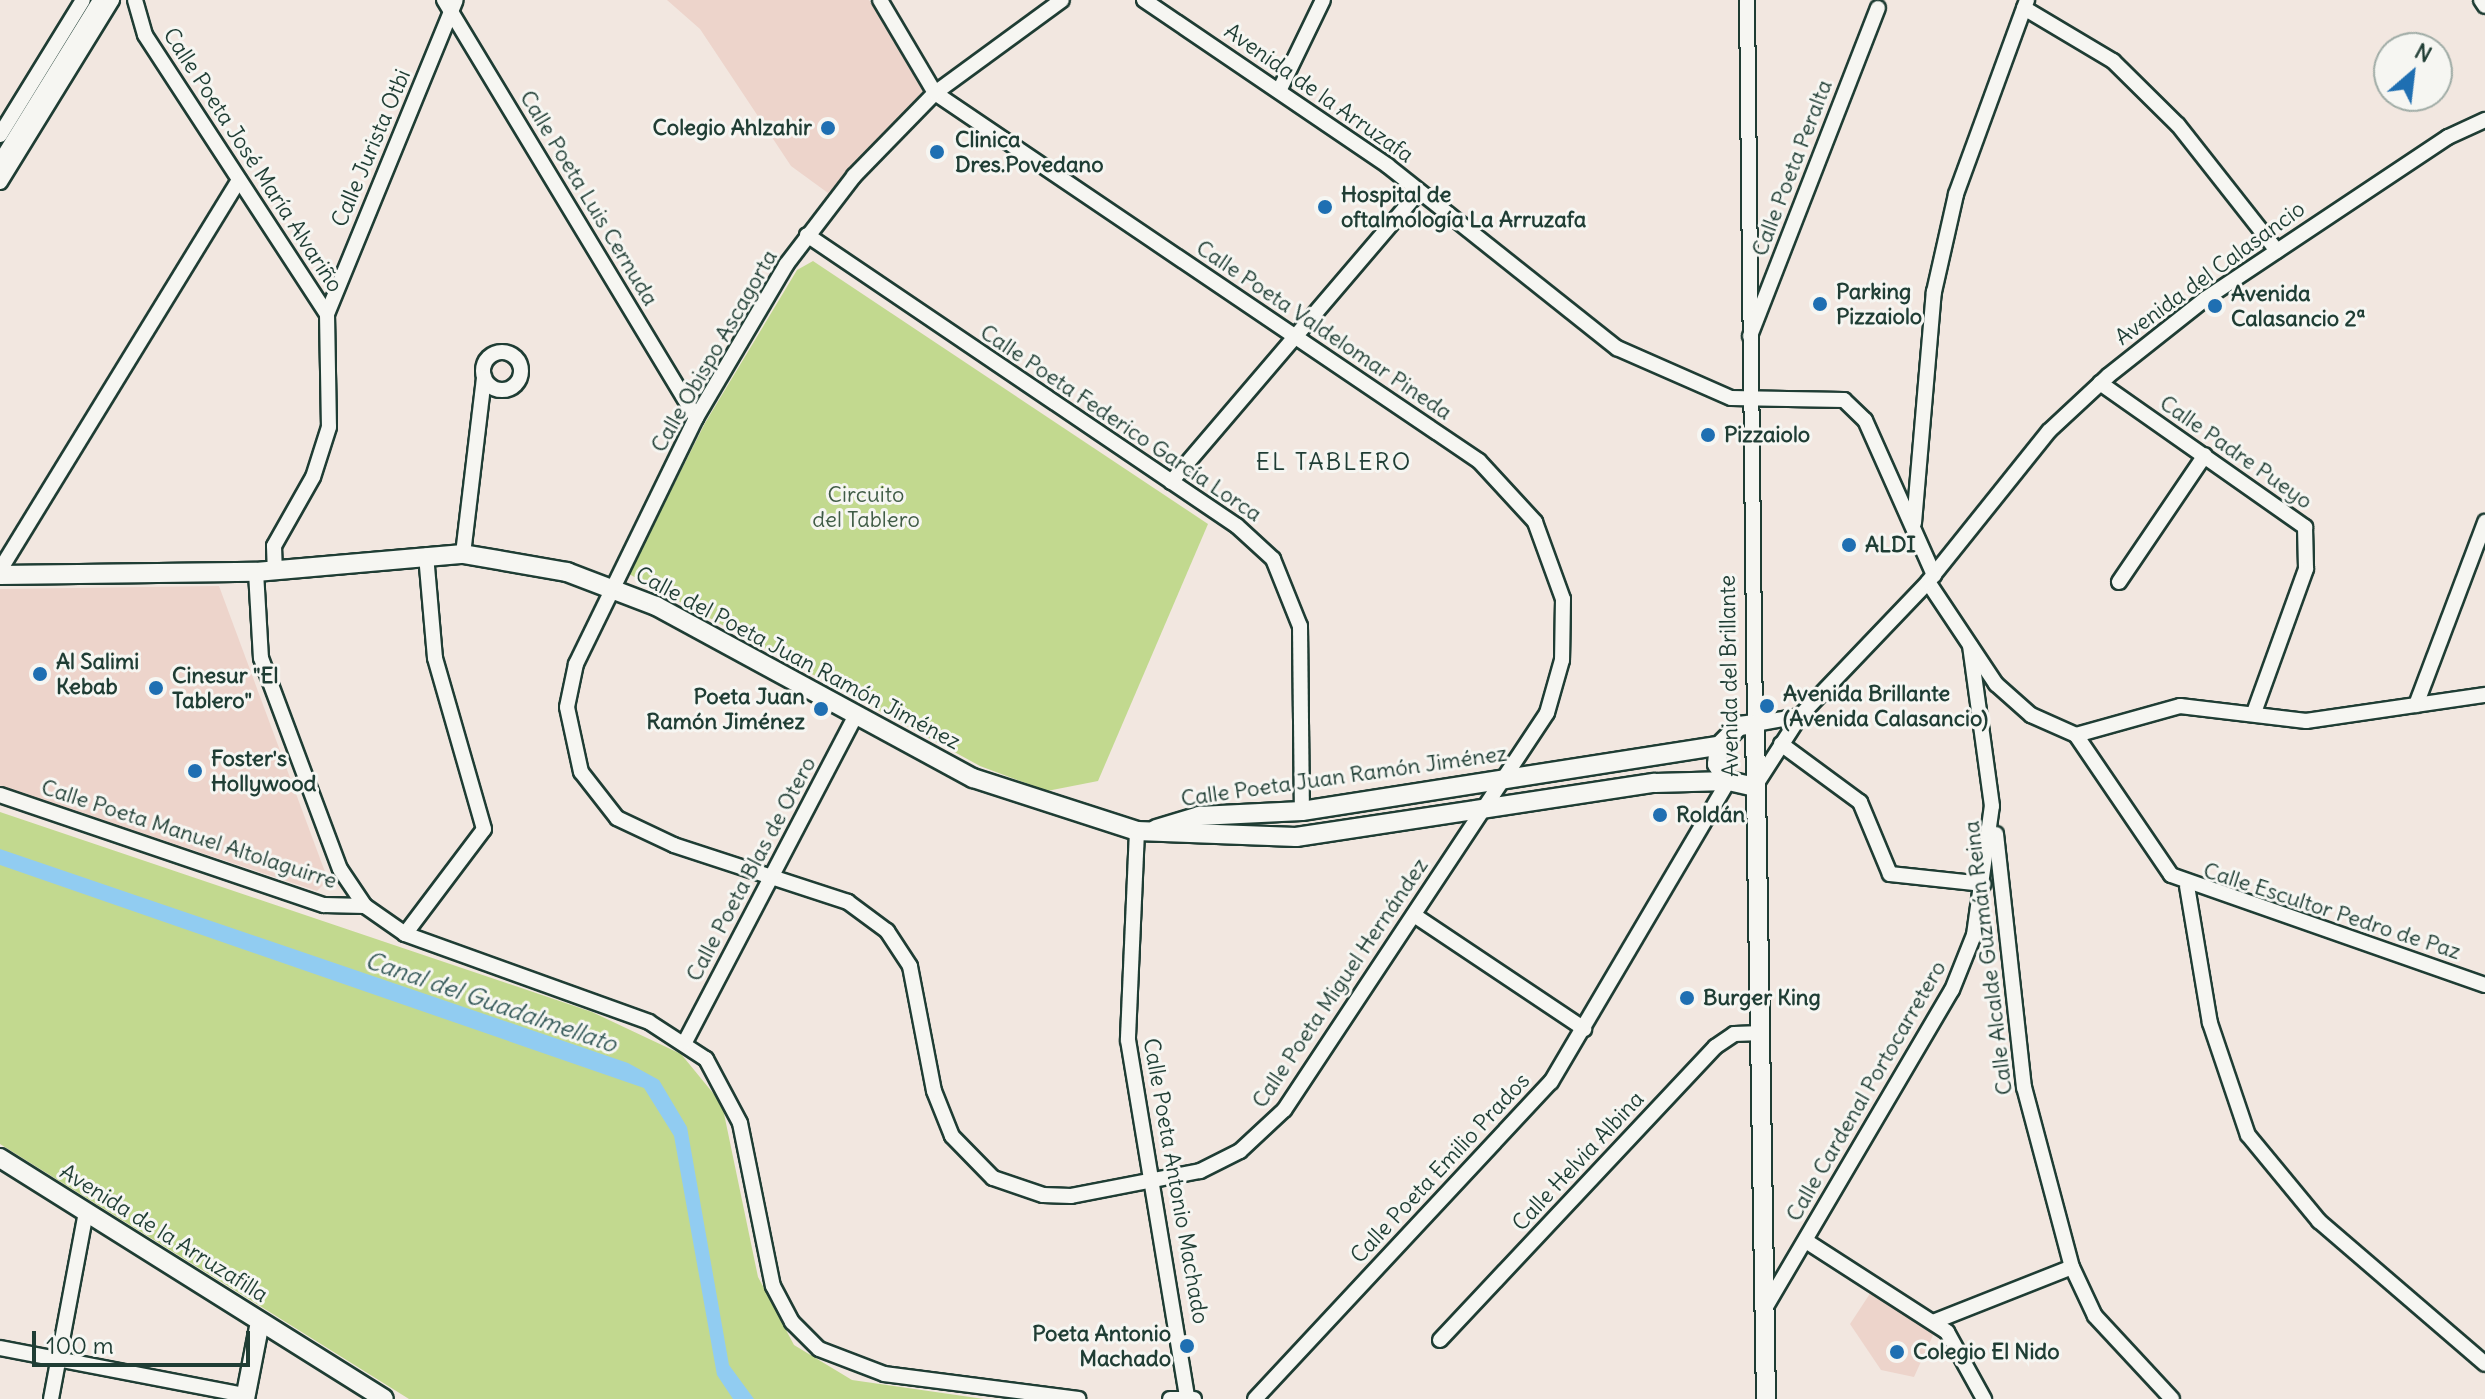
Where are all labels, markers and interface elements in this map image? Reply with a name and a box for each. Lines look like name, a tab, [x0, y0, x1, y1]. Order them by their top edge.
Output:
street label: Avenida de la Arruzafa	[1219, 18, 1419, 168]
street label: Calle Poeta José María Alvariño	[158, 23, 348, 297]
north arrow	[2373, 32, 2453, 112]
text: N	[2410, 37, 2437, 69]
street label: Calle Jurista Otbi	[326, 65, 416, 231]
street label: Calle Poeta Peralta	[1746, 76, 1838, 260]
street label: Calle Poeta Luis Cernuda	[514, 86, 664, 310]
place label: Colegio Ahlzahir	[653, 115, 812, 141]
marker: Colegio Ahlzahir	[819, 119, 837, 137]
place label: Clinica Dres.Povedano	[955, 126, 1104, 178]
marker: Clinica Dres.Povedano	[926, 141, 948, 163]
place label: Hospital de oftalmología La Arruzafa	[1341, 181, 1586, 232]
street label: Avenida del Calasancio	[2110, 195, 2310, 351]
marker: Hospital de oftalmología La Arruzafa	[1316, 198, 1334, 216]
street label: Calle Poeta Valdelomar Pineda	[1191, 234, 1457, 426]
street label: Calle Obispo Ascagorta	[645, 245, 783, 457]
place label: Parking Pizzaiolo	[1836, 278, 1922, 330]
place label: Avenida Calasancio 2ª	[2231, 280, 2365, 332]
marker: Parking Pizzaiolo	[1811, 295, 1829, 313]
marker: Avenida Calasancio 2ª	[2206, 297, 2224, 315]
street label: Calle Poeta Federico García Lorca	[975, 319, 1267, 527]
street label: Calle Padre Pueyo	[2155, 390, 2317, 514]
place label: Pizzaiolo	[1724, 422, 1810, 448]
marker: Pizzaiolo	[1699, 426, 1717, 444]
district label: EL TABLERO	[1256, 448, 1412, 476]
park label: Circuito del Tablero	[812, 481, 920, 532]
place label: ALDI	[1865, 532, 1916, 558]
marker: ALDI	[1840, 536, 1858, 554]
street label: Calle del Poeta Juan Ramón Jiménez	[631, 561, 965, 755]
street label: Avenida del Brillante	[1714, 575, 1744, 777]
place label: Al Salimi Kebab	[56, 648, 139, 700]
place label: Cinesur "El Tablero"	[172, 662, 278, 714]
marker: Al Salimi Kebab	[31, 665, 49, 683]
marker: Cinesur "El Tablero"	[147, 679, 165, 697]
place label: Avenida Brillante (Avenida Calasancio)	[1783, 680, 1988, 732]
place label: Poeta Juan Ramón Jiménez	[646, 683, 805, 734]
marker: Avenida Brillante (Avenida Calasancio)	[1758, 697, 1776, 715]
marker: Poeta Juan Ramón Jiménez	[812, 700, 830, 718]
street label: Calle Poeta Juan Ramón Jiménez	[1179, 740, 1509, 812]
place label: Foster's Hollywood	[211, 745, 316, 796]
street label: Calle Poeta Blas de Otero	[681, 752, 821, 986]
marker: Foster's Hollywood	[186, 762, 204, 780]
street label: Calle Poeta Manuel Altolaguirre	[38, 774, 340, 894]
place label: Roldán	[1676, 802, 1745, 828]
marker: Roldán	[1651, 806, 1669, 824]
street label: Calle Alcalde Guzmán Reina	[1958, 819, 2018, 1097]
street label: Calle Poeta Miguel Hernández	[1246, 853, 1434, 1113]
street label: Calle Escultor Pedro de Paz	[2200, 857, 2464, 965]
water label: Canal del Guadalmellato	[361, 945, 621, 1059]
street label: Calle Cardenal Portocarretero	[1780, 956, 1952, 1226]
place label: Burger King	[1703, 985, 1821, 1011]
marker: Burger King	[1678, 989, 1696, 1007]
street label: Calle Poeta Antonio Machado	[1138, 1036, 1214, 1326]
street label: Calle Poeta Emilio Prados	[1345, 1067, 1535, 1269]
street label: Calle Helvia Albina	[1507, 1086, 1649, 1236]
street label: Avenida de la Arruzafilla	[55, 1158, 273, 1308]
scale bar	[36, 1315, 254, 1365]
place label: Poeta Antonio Machado	[1032, 1320, 1171, 1372]
text: 100 m	[46, 1330, 114, 1360]
marker: Poeta Antonio Machado	[1178, 1337, 1196, 1355]
place label: Colegio El Nido	[1913, 1339, 2060, 1365]
marker: Colegio El Nido	[1888, 1343, 1906, 1361]

